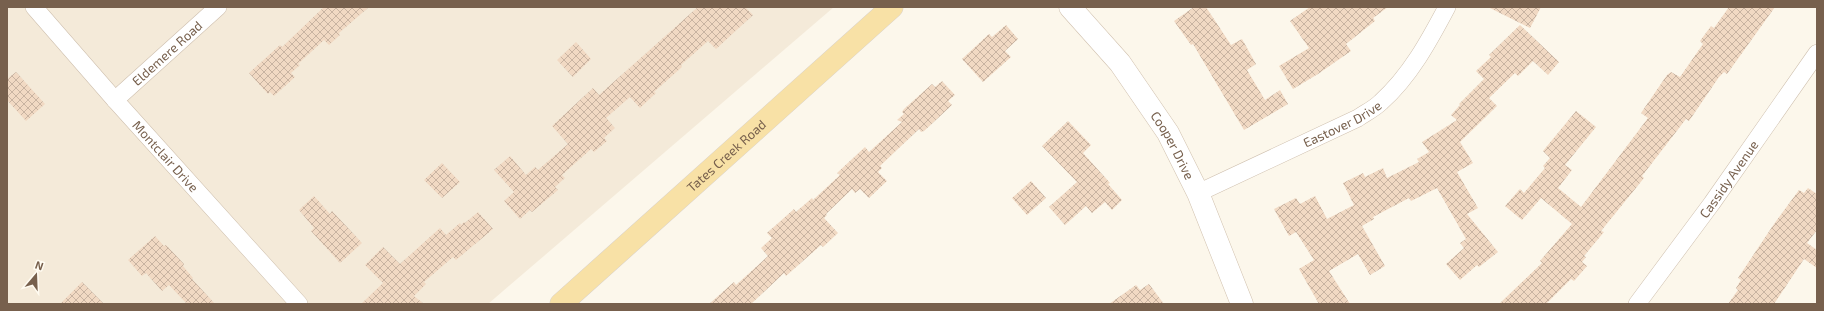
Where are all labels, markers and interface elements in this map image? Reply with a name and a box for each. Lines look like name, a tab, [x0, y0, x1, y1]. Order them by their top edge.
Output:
street label: Eldemere Road	[129, 17, 205, 89]
street label: Eastover Drive	[1301, 97, 1385, 151]
street label: Cooper Drive	[1147, 108, 1198, 182]
street label: Tates Creek Road	[683, 116, 769, 195]
street label: Montclair Drive	[129, 117, 202, 195]
street label: Cassidy Avenue	[1696, 137, 1761, 221]
north arrow	[16, 255, 56, 295]
text: N	[34, 258, 45, 273]

